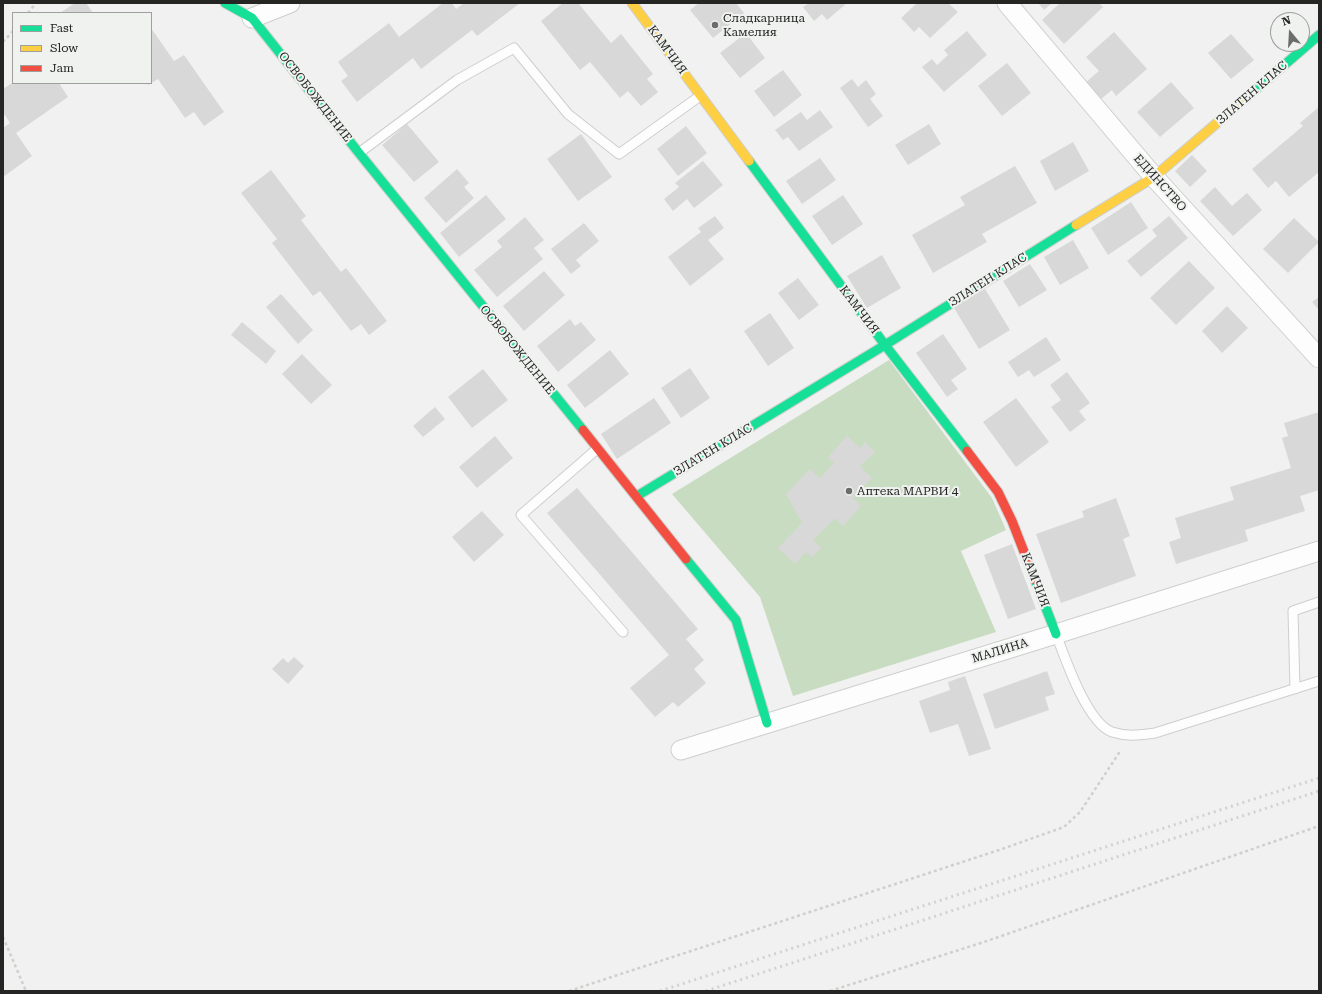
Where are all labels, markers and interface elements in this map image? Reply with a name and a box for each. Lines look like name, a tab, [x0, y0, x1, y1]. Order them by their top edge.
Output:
place label: Сладкарница Камелия	[723, 11, 805, 39]
legend	[12, 12, 152, 84]
north arrow	[1270, 12, 1310, 52]
text: N	[1280, 14, 1292, 29]
marker: Сладкарница Камелия	[710, 20, 720, 30]
text: Fast	[50, 21, 73, 35]
street label: КАМЧИЯ	[644, 23, 690, 77]
text: Slow	[50, 41, 78, 55]
street label: ОСВОБОЖДЕНИЕ	[275, 49, 355, 145]
street label: ЗЛАТЕН КЛАС	[1214, 58, 1290, 128]
text: Jam	[50, 61, 74, 75]
street label: ЕДИНСТВО	[1131, 151, 1189, 215]
street label: ЗЛАТЕН КЛАС	[946, 250, 1030, 310]
street label: КАМЧИЯ	[836, 283, 882, 337]
street label: ОСВОБОЖДЕНИЕ	[477, 303, 557, 397]
street label: ЗЛАТЕН КЛАС	[671, 421, 755, 479]
place label: Аптека МАРВИ 4	[857, 484, 959, 498]
marker: Аптека МАРВИ 4	[844, 486, 854, 496]
street label: КАМЧИЯ	[1018, 551, 1052, 609]
street label: МАЛИНА	[970, 636, 1030, 666]

